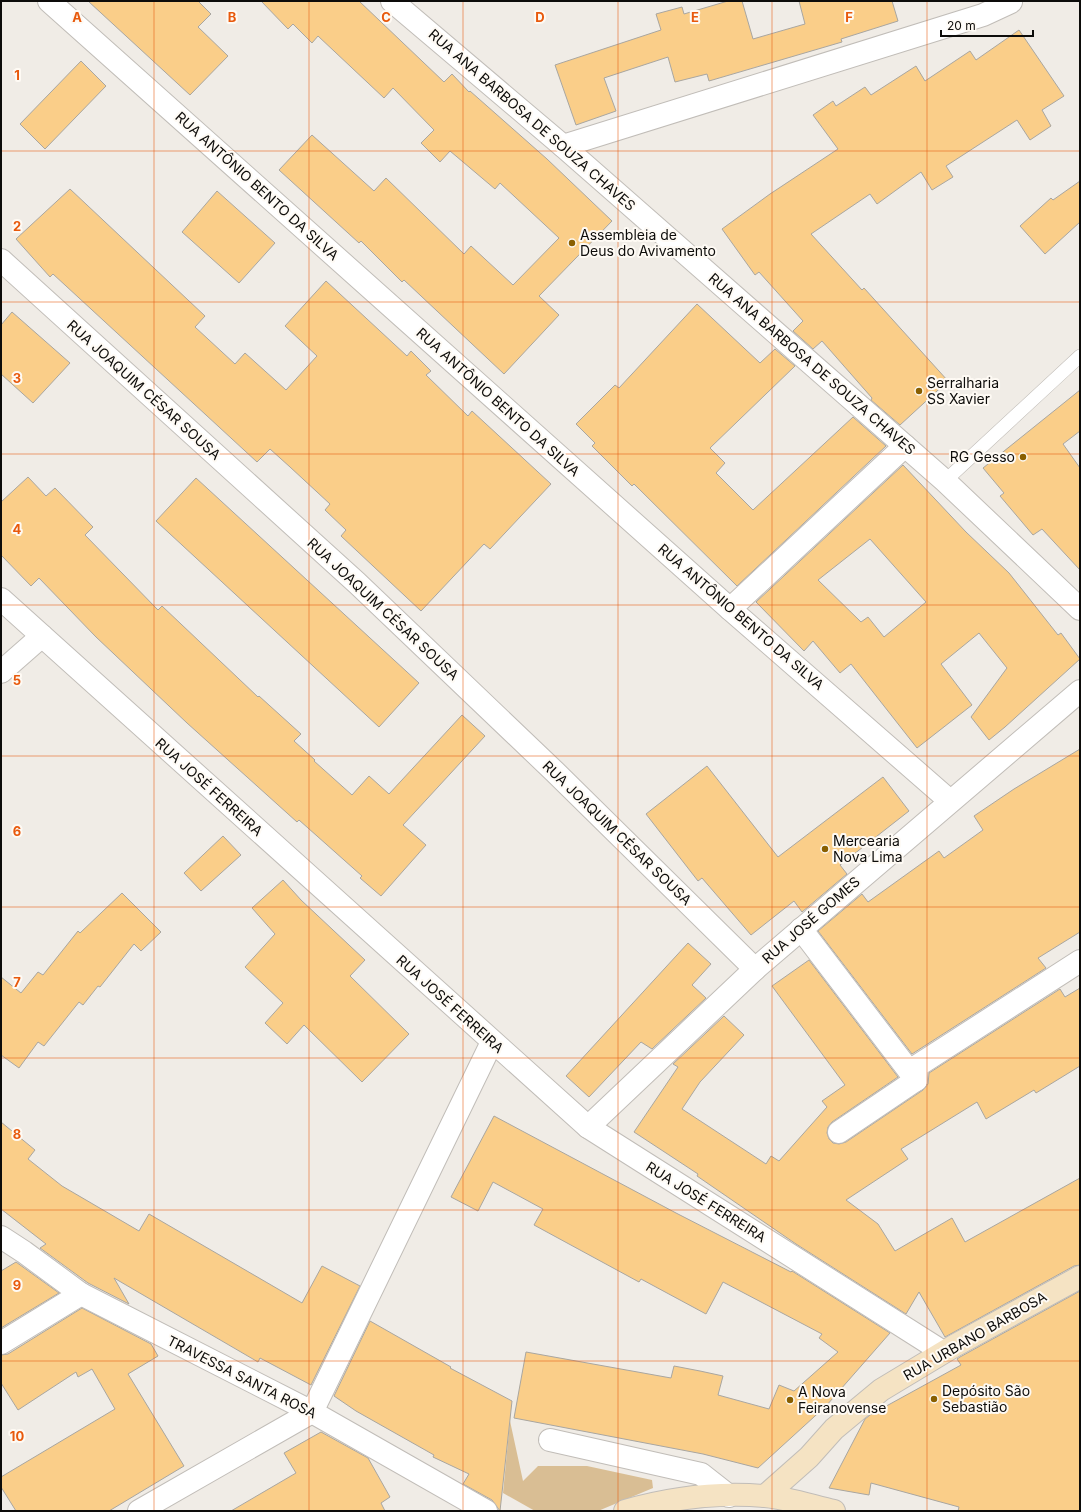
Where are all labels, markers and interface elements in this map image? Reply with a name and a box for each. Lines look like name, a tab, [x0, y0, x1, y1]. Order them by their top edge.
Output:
text: A	[72, 9, 82, 25]
text: B	[228, 9, 237, 25]
text: C	[381, 9, 391, 25]
text: D	[535, 9, 545, 25]
text: E	[691, 9, 699, 25]
text: F	[845, 9, 853, 25]
scale bar	[941, 12, 1033, 38]
text: 20 m	[947, 18, 976, 33]
street label: RUA ANA BARBOSA DE SOUZA CHAVES	[426, 25, 639, 214]
text: 1	[14, 67, 20, 83]
street label: RUA ANTÔNIO BENTO DA SILVA	[172, 108, 343, 264]
text: 2	[13, 218, 21, 234]
place label: Assembleia de Deus do Avivamento	[580, 226, 716, 259]
marker: Assembleia de Deus do Avivamento	[567, 238, 577, 248]
street label: RUA ANA BARBOSA DE SOUZA CHAVES	[706, 269, 919, 458]
street label: RUA JOAQUIM CÉSAR SOUSA	[64, 316, 225, 463]
street label: RUA ANTÔNIO BENTO DA SILVA	[413, 324, 584, 480]
text: 3	[13, 370, 21, 386]
place label: Serralharia SS Xavier	[927, 374, 999, 407]
marker: Serralharia SS Xavier	[914, 386, 924, 396]
place label: RG Gesso	[950, 448, 1015, 465]
marker: RG Gesso	[1018, 452, 1028, 462]
text: 4	[13, 521, 22, 537]
street label: RUA JOAQUIM CÉSAR SOUSA	[304, 534, 463, 683]
street label: RUA ANTÔNIO BENTO DA SILVA	[655, 540, 828, 693]
text: 5	[13, 672, 21, 688]
street label: RUA JOSÉ FERREIRA	[152, 734, 267, 839]
street label: RUA JOAQUIM CÉSAR SOUSA	[539, 757, 696, 909]
text: 6	[13, 823, 21, 839]
place label: Mercearia Nova Lima	[833, 832, 903, 865]
marker: Mercearia Nova Lima	[820, 844, 830, 854]
street label: RUA JOSÉ GOMES	[758, 873, 863, 967]
street label: RUA JOSÉ FERREIRA	[393, 951, 508, 1056]
text: 7	[13, 974, 21, 990]
text: 8	[13, 1126, 21, 1142]
street label: RUA JOSÉ FERREIRA	[643, 1158, 770, 1246]
text: 9	[13, 1277, 21, 1293]
street label: RUA URBANO BARBOSA	[900, 1287, 1050, 1384]
street label: TRAVESSA SANTA ROSA	[165, 1331, 320, 1422]
place label: Depósito São Sebastião	[942, 1382, 1030, 1415]
place label: A Nova Feiranovense	[798, 1383, 886, 1416]
marker: Depósito São Sebastião	[929, 1394, 939, 1404]
marker: A Nova Feiranovense	[785, 1395, 795, 1405]
text: 10	[10, 1428, 24, 1444]

